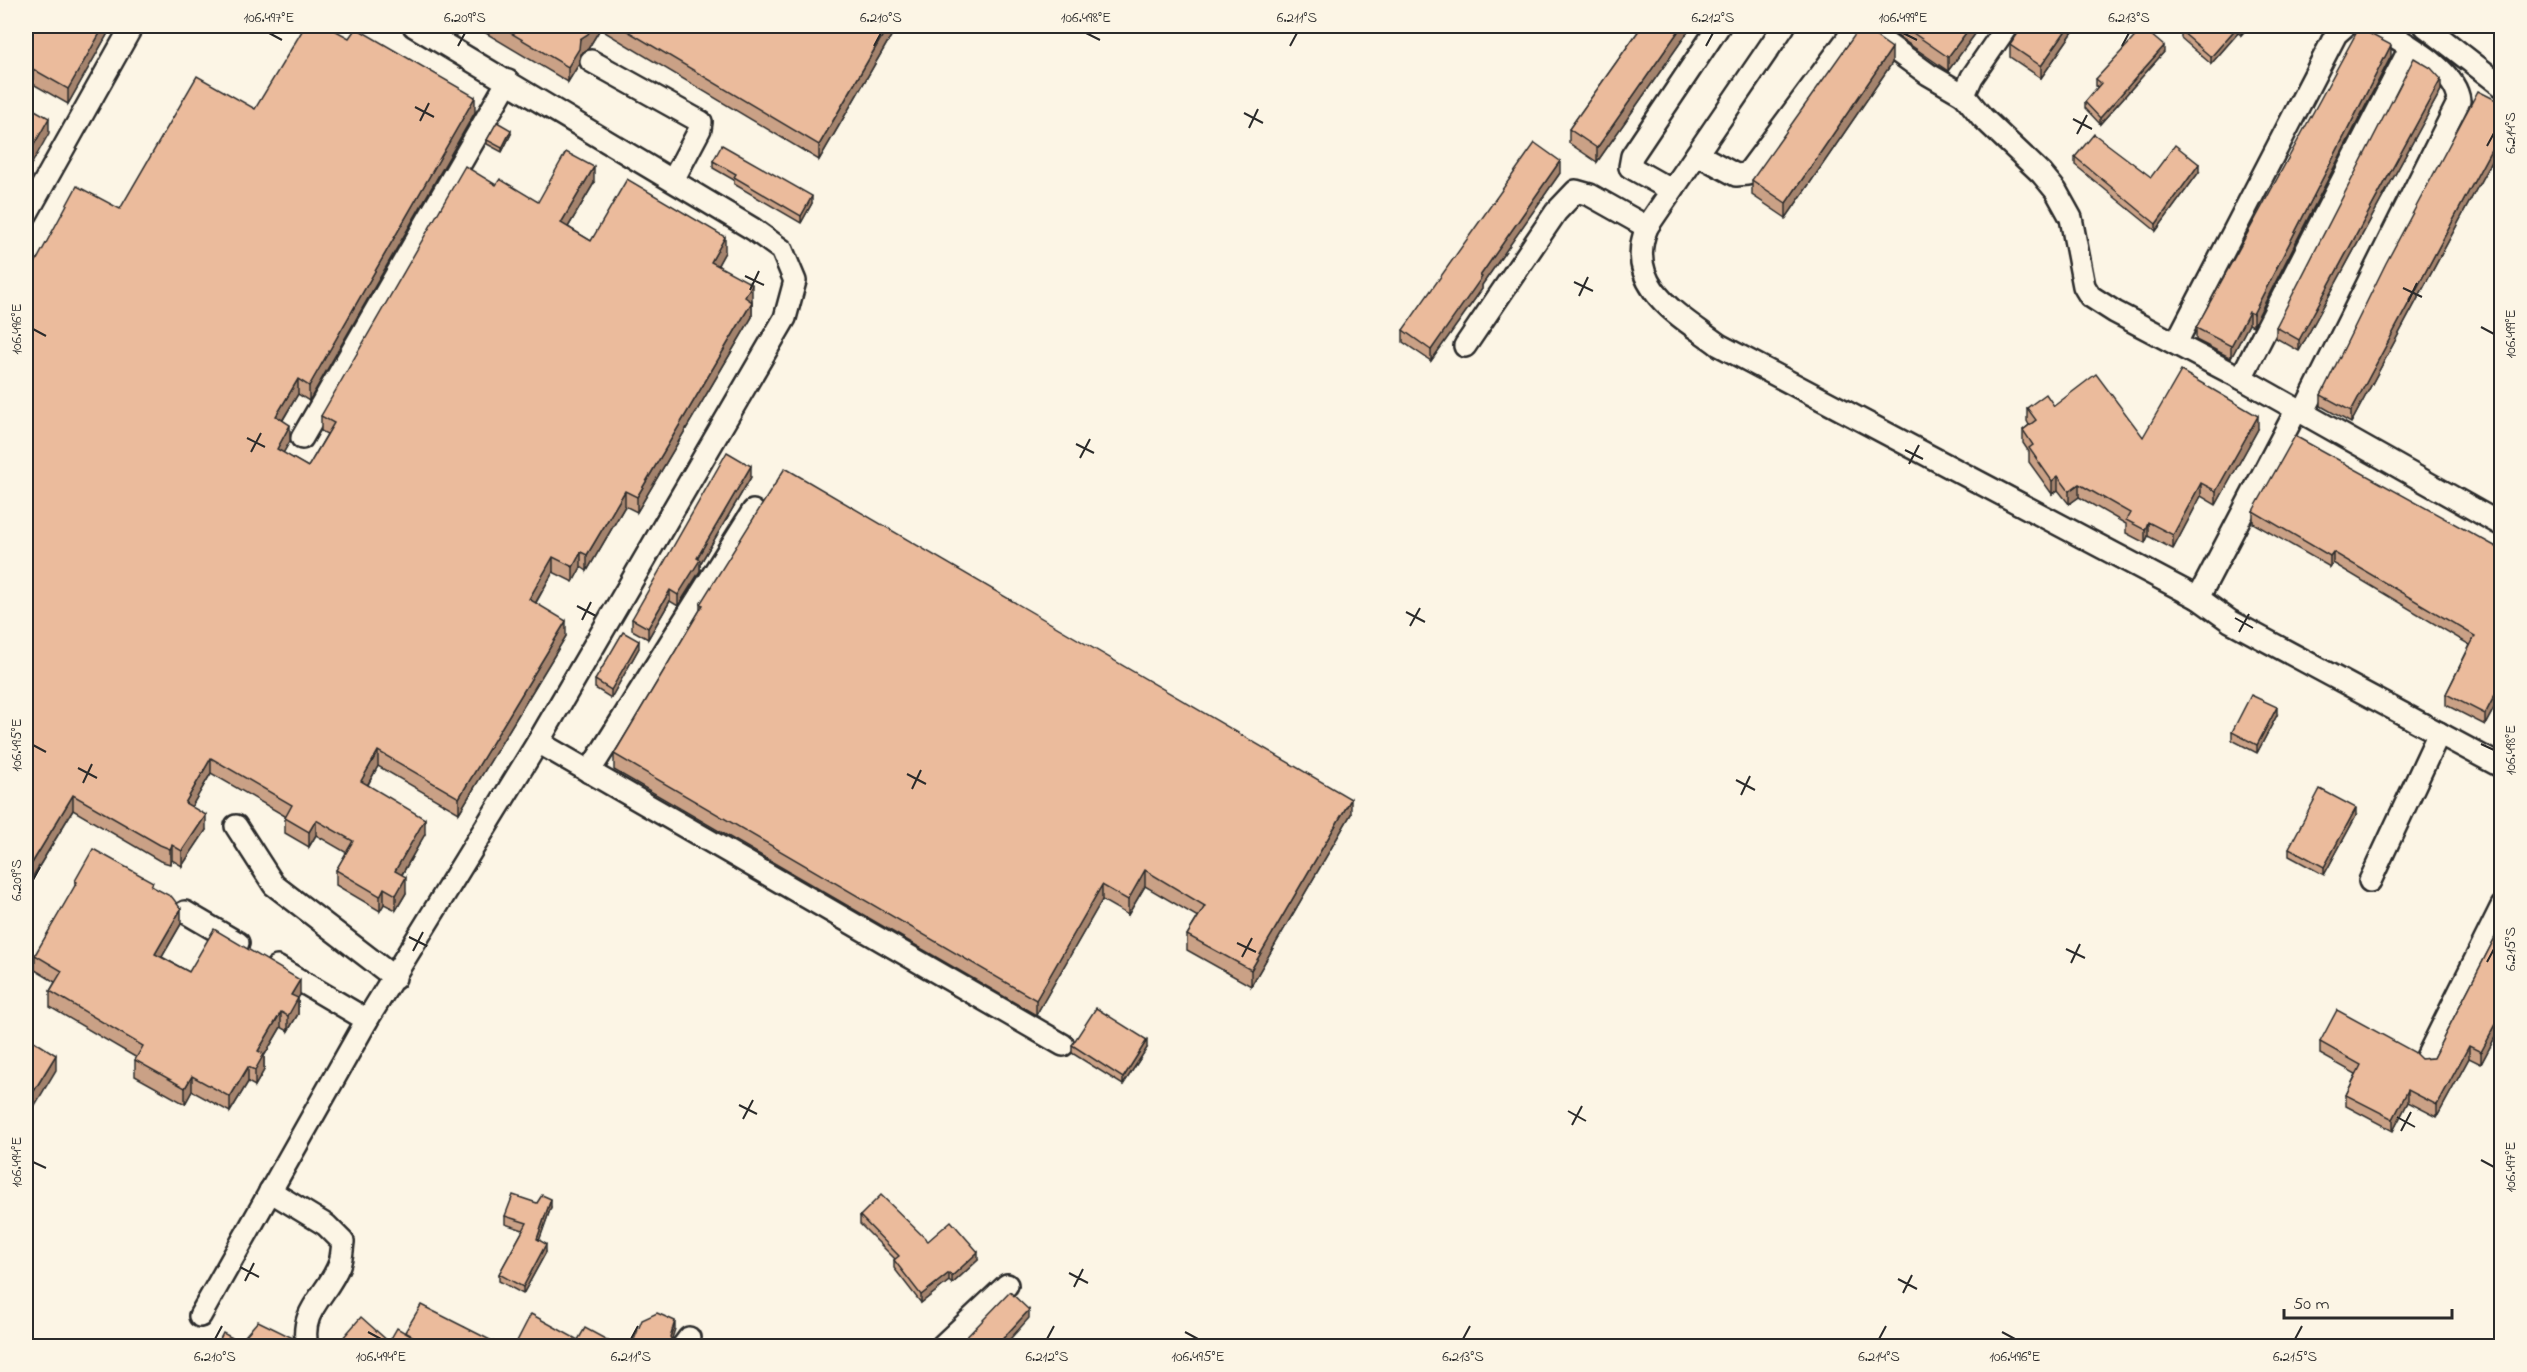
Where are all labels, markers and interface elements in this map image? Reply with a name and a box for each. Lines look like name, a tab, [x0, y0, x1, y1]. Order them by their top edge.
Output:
text: 106.497°E	[244, 7, 294, 29]
text: 6.209°S	[444, 7, 486, 29]
text: 6.210°S	[860, 7, 902, 29]
text: 106.498°E	[1061, 7, 1111, 29]
text: 6.211°S	[1277, 7, 1318, 29]
text: 6.212°S	[1692, 7, 1735, 29]
text: 106.499°E	[1878, 7, 1928, 29]
text: 6.213°S	[2108, 7, 2150, 29]
text: 6.214°S	[2500, 112, 2522, 154]
text: 106.496°E	[6, 303, 28, 355]
text: 106.499°E	[2500, 309, 2522, 359]
text: 106.495°E	[6, 718, 28, 772]
text: 106.498°E	[2500, 725, 2522, 775]
text: 6.209°S	[6, 859, 28, 901]
text: 6.215°S	[2500, 927, 2522, 971]
text: 106.494°E	[6, 1137, 28, 1187]
text: 106.497°E	[2500, 1142, 2522, 1192]
scale bar	[2284, 1282, 2452, 1320]
text: 50 m	[2293, 1292, 2330, 1318]
text: 6.210°S	[194, 1346, 236, 1368]
text: 106.494°E	[356, 1346, 406, 1368]
text: 6.211°S	[611, 1346, 652, 1368]
text: 6.212°S	[1026, 1346, 1069, 1368]
text: 106.495°E	[1171, 1346, 1225, 1368]
text: 6.213°S	[1442, 1346, 1484, 1368]
text: 6.214°S	[1858, 1346, 1900, 1368]
text: 106.496°E	[1989, 1346, 2041, 1368]
text: 6.215°S	[2273, 1346, 2317, 1368]

